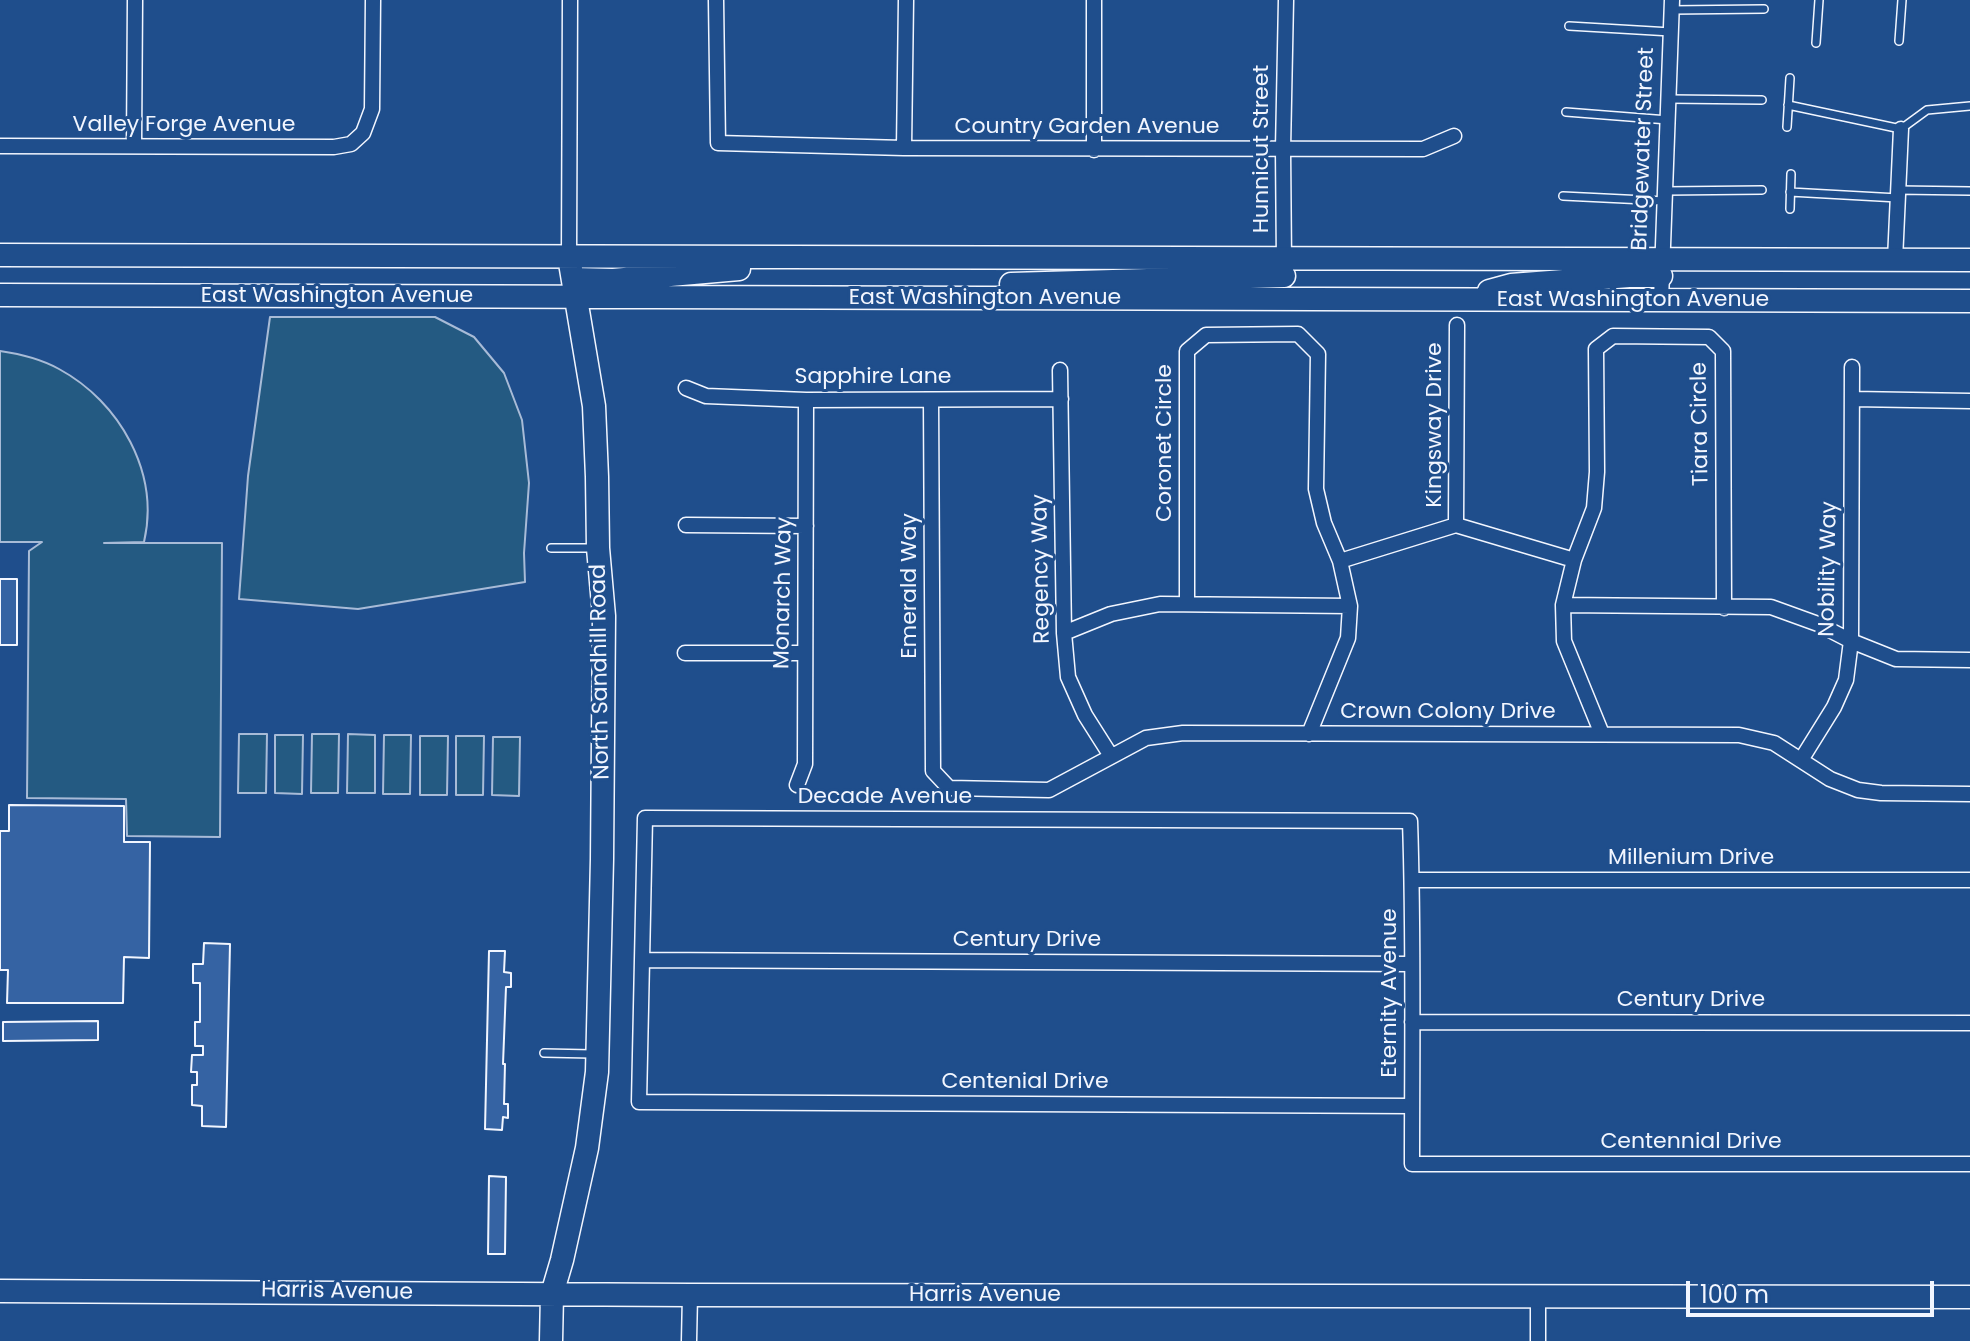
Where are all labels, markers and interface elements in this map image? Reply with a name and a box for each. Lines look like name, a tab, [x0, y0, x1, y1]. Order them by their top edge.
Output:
street label: Bridgewater Street	[1627, 47, 1661, 251]
street label: Hunnicut Street	[1249, 65, 1275, 233]
street label: Valley Forge Avenue	[73, 112, 295, 138]
street label: Country Garden Avenue	[955, 114, 1219, 140]
street label: East Washington Avenue	[201, 283, 473, 309]
street label: East Washington Avenue	[849, 285, 1121, 311]
street label: East Washington Avenue	[1497, 287, 1769, 313]
street label: Kingsway Drive	[1422, 342, 1448, 508]
street label: Tiara Circle	[1687, 362, 1715, 486]
street label: Sapphire Lane	[795, 364, 951, 390]
street label: Coronet Circle	[1152, 364, 1178, 522]
street label: Regency Way	[1027, 494, 1057, 644]
street label: Nobility Way	[1815, 501, 1843, 637]
street label: Emerald Way	[897, 513, 923, 659]
street label: Monarch Way	[769, 517, 799, 669]
street label: North Sandhill Road	[586, 564, 616, 780]
street label: Crown Colony Drive	[1340, 699, 1556, 725]
street label: Decade Avenue	[798, 784, 972, 810]
street label: Millenium Drive	[1608, 845, 1774, 871]
street label: Eternity Avenue	[1377, 908, 1403, 1078]
street label: Century Drive	[953, 927, 1101, 953]
street label: Century Drive	[1617, 987, 1765, 1013]
street label: Centenial Drive	[941, 1069, 1109, 1095]
street label: Centennial Drive	[1600, 1129, 1782, 1155]
scale bar	[1690, 1265, 1938, 1315]
street label: Harris Avenue	[261, 1277, 413, 1307]
text: 100 m	[1700, 1278, 1769, 1311]
street label: Harris Avenue	[909, 1282, 1061, 1308]

